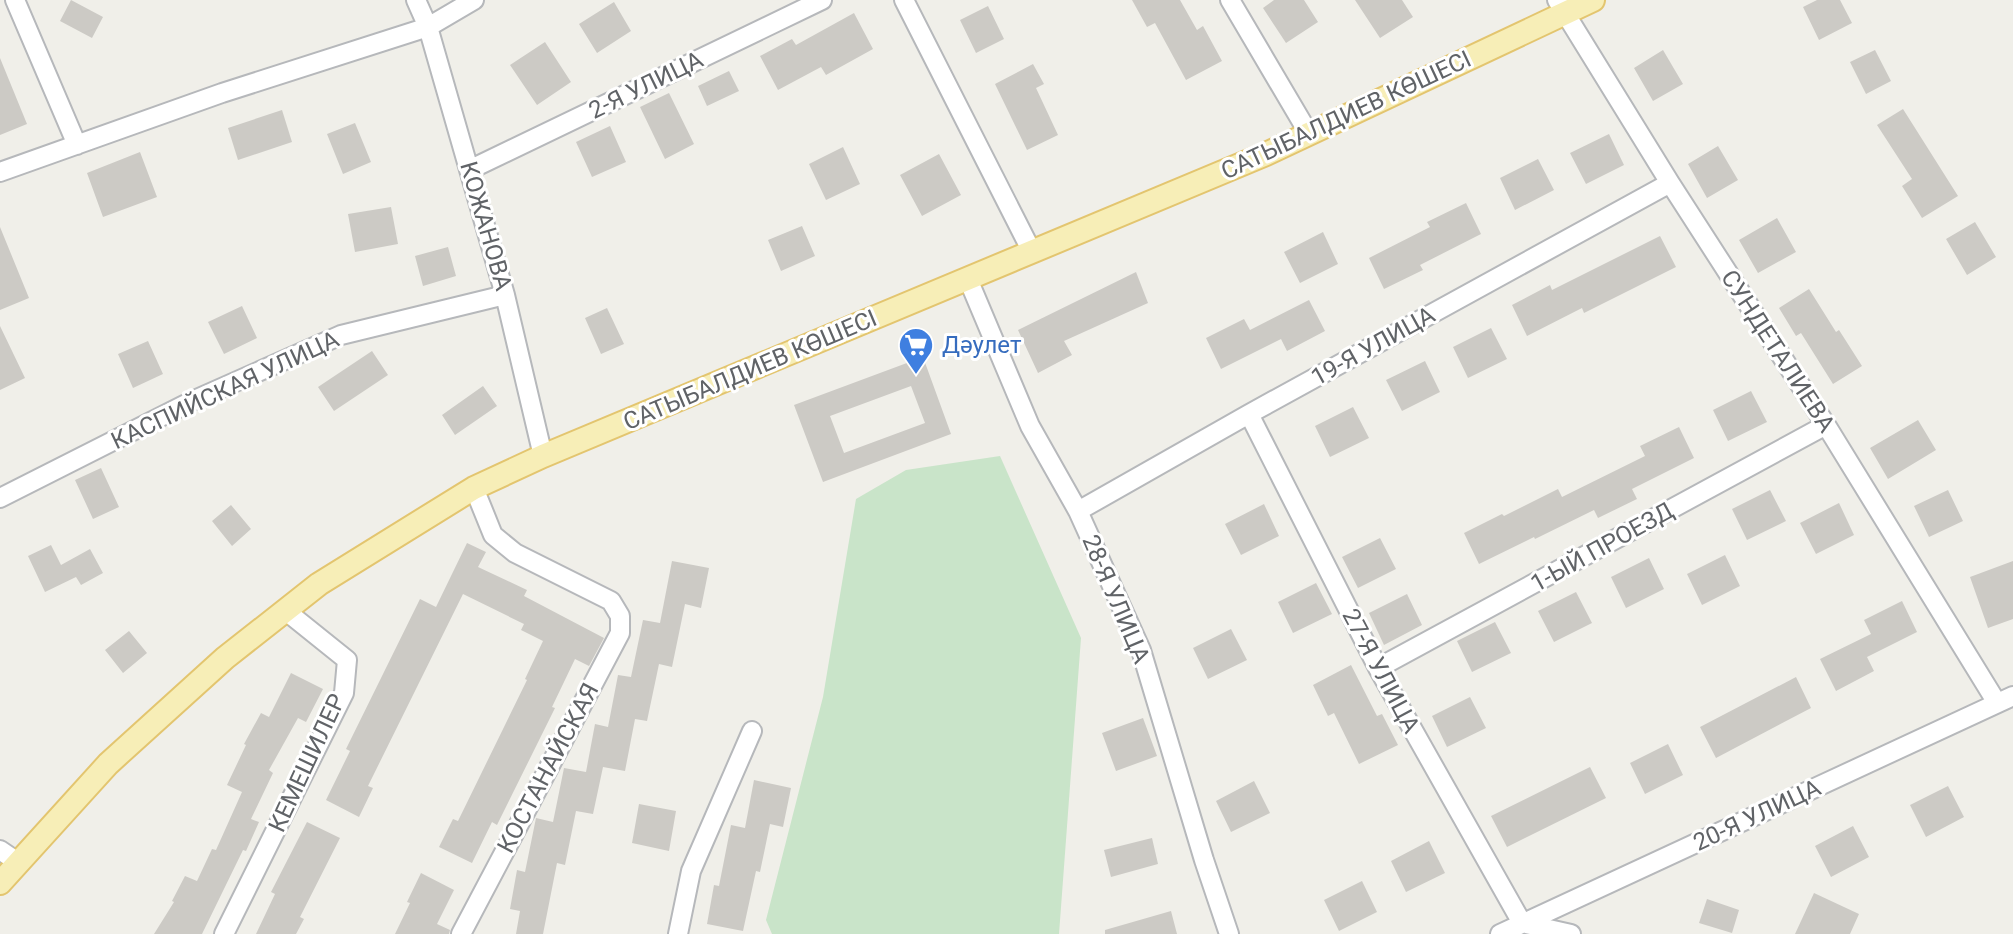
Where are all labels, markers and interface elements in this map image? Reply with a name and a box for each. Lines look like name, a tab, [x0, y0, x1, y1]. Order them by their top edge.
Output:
street label: 2-Я УЛИЦА	[584, 45, 708, 125]
street label: САТЫБАЛДИЕВ КӨШЕСІ	[1217, 45, 1475, 185]
street label: КОЖАНОВА	[454, 158, 518, 294]
street label: СУНДЕТАЛИЕВА	[1715, 265, 1841, 438]
street label: 19-Я УЛИЦА	[1306, 300, 1440, 391]
street label: САТЫБАЛДИЕВ КӨШЕСІ	[619, 304, 881, 436]
street label: КАСПИЙСКАЯ УЛИЦА	[107, 325, 344, 455]
supermarket icon: Дәулет	[897, 326, 935, 376]
place label: Дәулет	[942, 331, 1022, 359]
street label: 1-ЫЙ ПРОЕЗД	[1526, 496, 1678, 598]
street label: 28-Я УЛИЦА	[1076, 531, 1156, 668]
street label: 27-Я УЛИЦА	[1337, 604, 1426, 738]
street label: КОСТАНАЙСКАЯ	[492, 678, 604, 858]
street label: КЕМЕШИЛЕР	[263, 689, 351, 837]
street label: 20-Я УЛИЦА	[1689, 773, 1825, 857]

